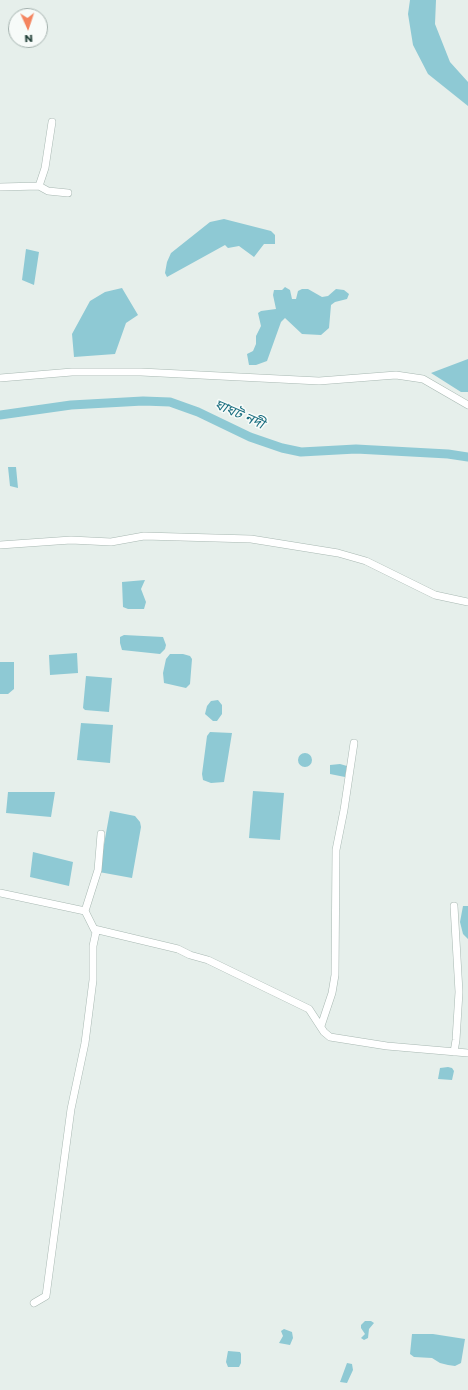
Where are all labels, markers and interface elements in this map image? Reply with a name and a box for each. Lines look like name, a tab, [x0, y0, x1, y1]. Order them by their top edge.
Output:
north arrow	[8, 8, 48, 48]
text: N	[24, 31, 33, 47]
water label: ঘাঘট নদী	[211, 397, 267, 433]

